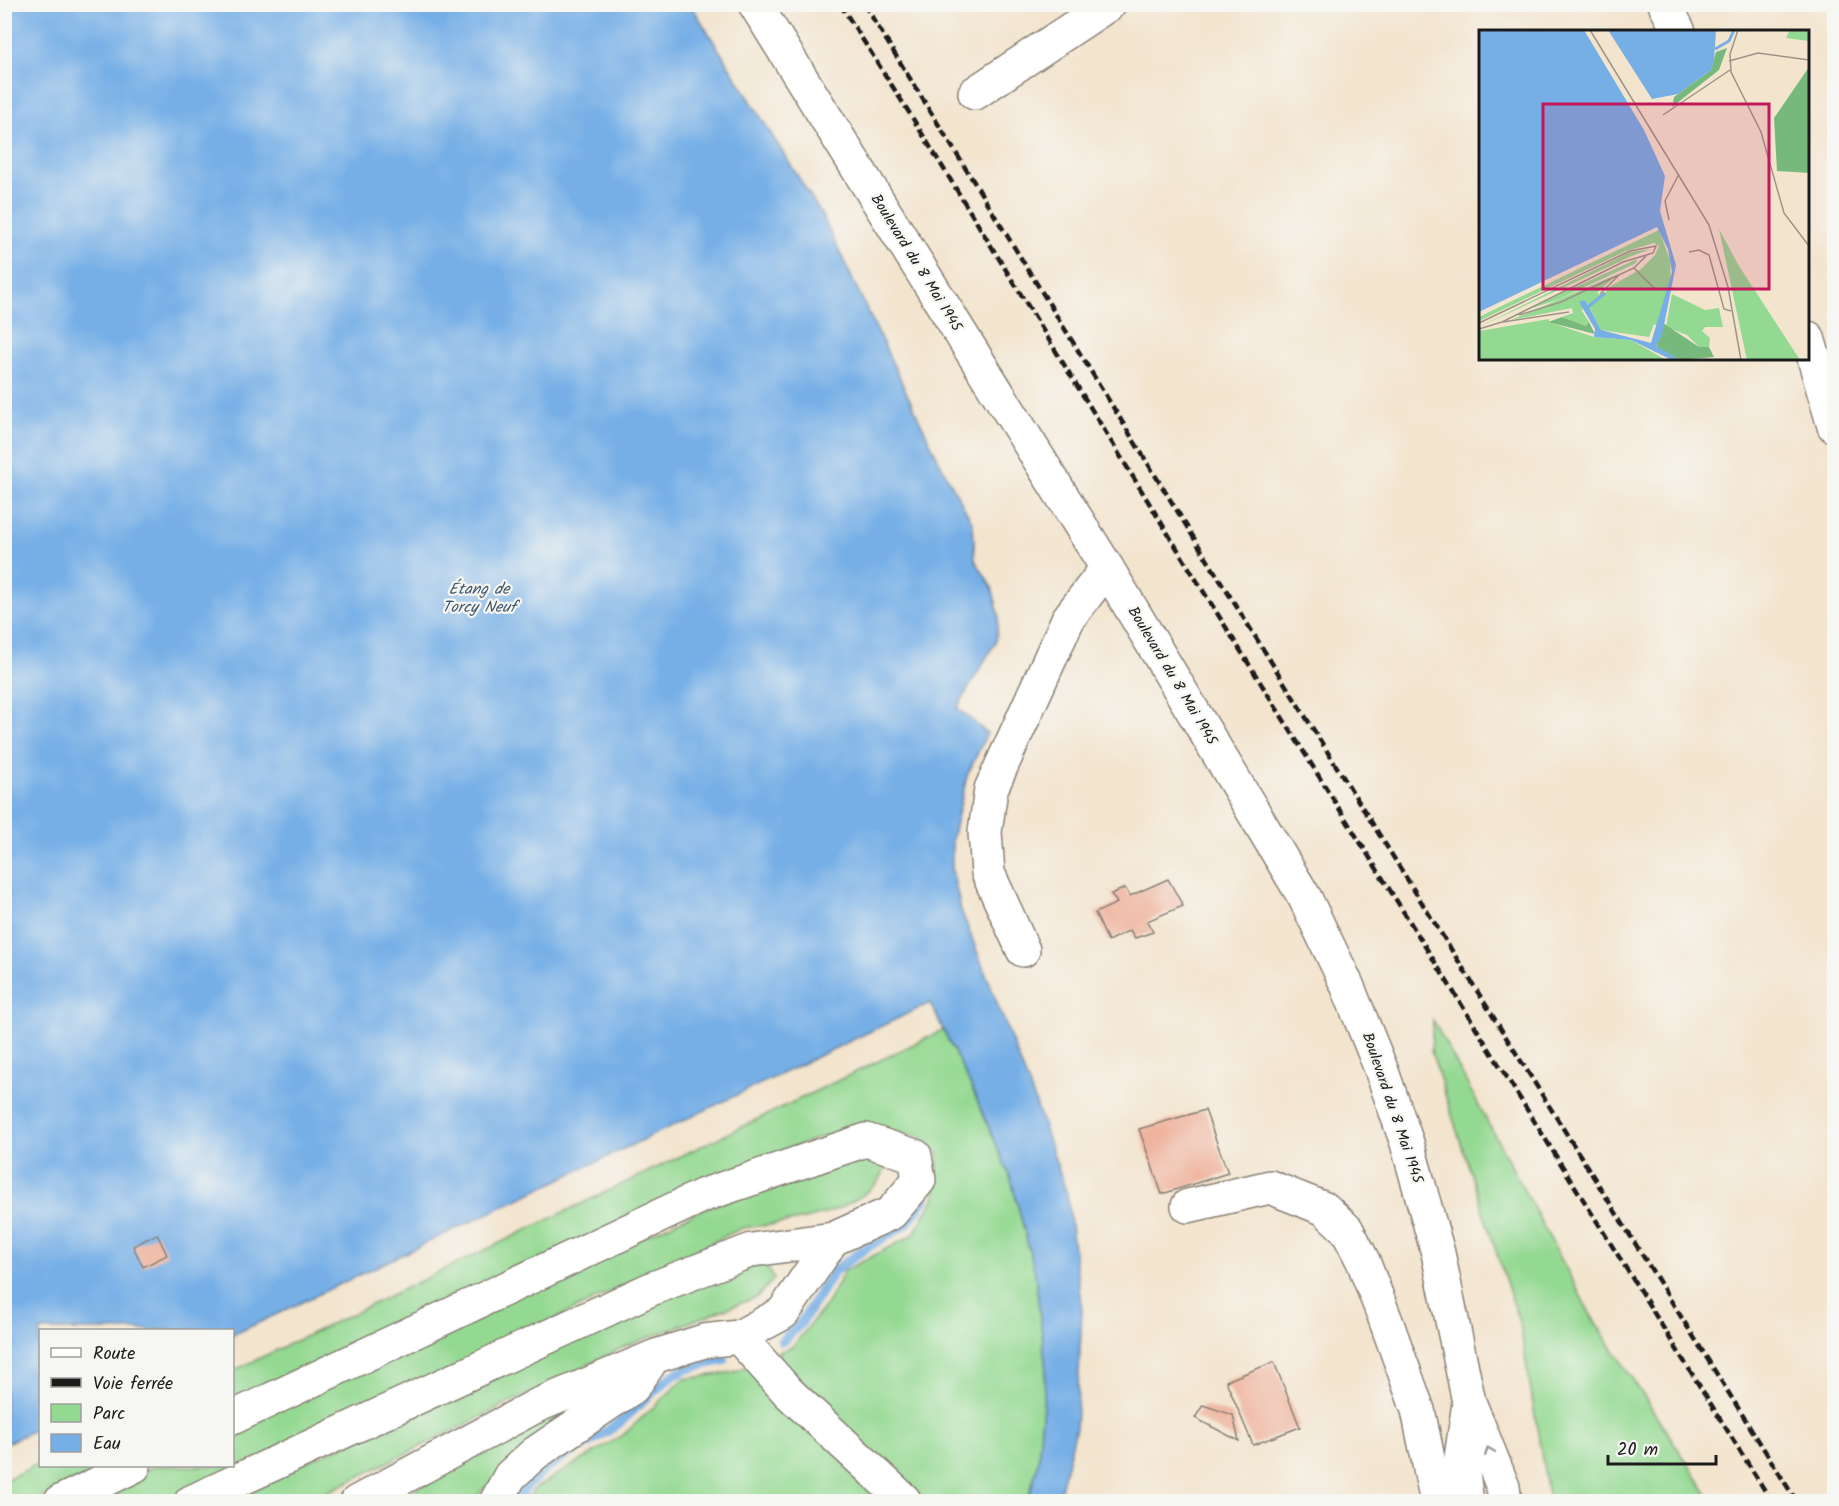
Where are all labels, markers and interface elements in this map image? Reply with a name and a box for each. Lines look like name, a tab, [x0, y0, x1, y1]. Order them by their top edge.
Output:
inset map	[1479, 30, 1809, 360]
street label: Boulevard du 8 Mai 1945	[864, 189, 969, 337]
water label: Étang de Torcy Neuf	[442, 577, 521, 620]
street label: Boulevard du 8 Mai 1945	[1121, 602, 1224, 751]
street label: Boulevard du 8 Mai 1945	[1355, 1029, 1429, 1188]
legend	[39, 1329, 234, 1467]
text: Route	[93, 1340, 135, 1369]
text: Voie ferrée	[93, 1370, 173, 1399]
text: Parc	[93, 1400, 125, 1429]
scale bar	[1608, 1428, 1716, 1466]
text: Eau	[93, 1430, 121, 1459]
text: 20 m	[1617, 1436, 1658, 1465]
one-way arrow	[1484, 1446, 1496, 1457]

